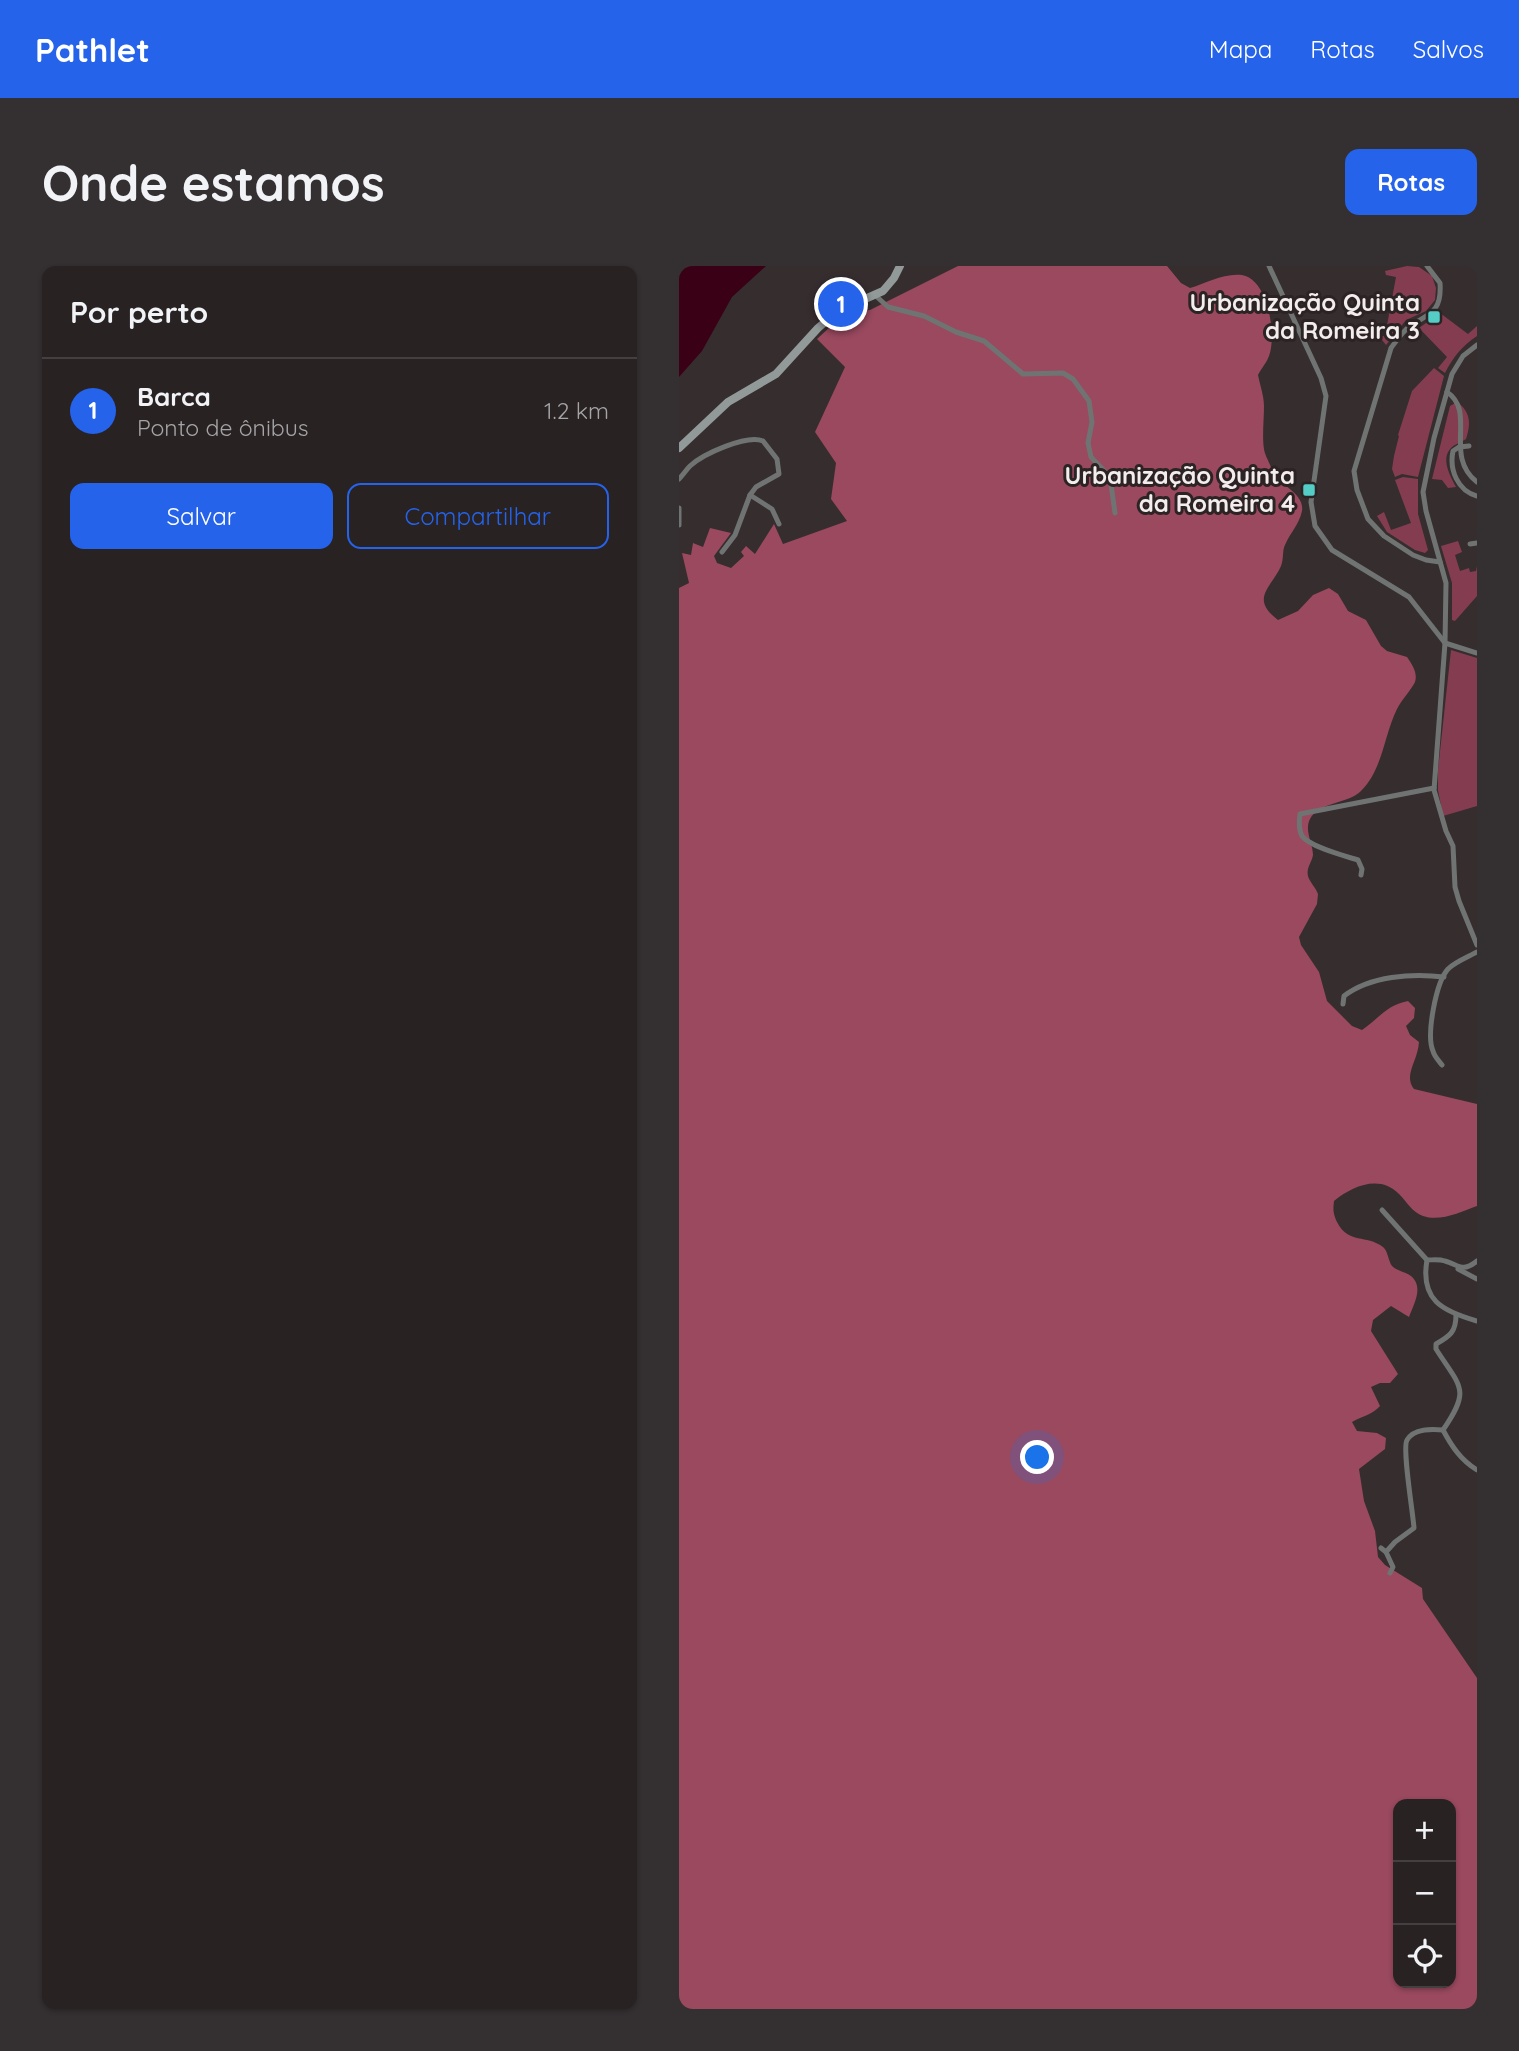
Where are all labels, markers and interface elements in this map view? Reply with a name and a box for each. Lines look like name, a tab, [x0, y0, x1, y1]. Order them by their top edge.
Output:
text: Pathlet	[35, 29, 150, 70]
text: Mapa	[1209, 34, 1272, 64]
text: Rotas	[1310, 34, 1375, 64]
text: Salvos	[1413, 34, 1484, 64]
button: Rotas	[1345, 149, 1477, 215]
text: Onde estamos	[42, 152, 385, 213]
pin: 1	[818, 278, 864, 330]
place label: Urbanização Quinta da Romeira 3	[1190, 287, 1420, 345]
text: Por perto	[70, 293, 208, 331]
marker: Urbanização Quinta da Romeira 3	[1426, 309, 1442, 325]
text: Barca	[137, 380, 211, 413]
text: 1	[89, 396, 97, 425]
text: 1.2 km	[544, 396, 609, 425]
text: Ponto de ônibus	[137, 413, 309, 442]
place label: Urbanização Quinta da Romeira 4	[1065, 460, 1295, 518]
marker: Urbanização Quinta da Romeira 4	[1301, 482, 1317, 498]
button: Salvar	[70, 483, 333, 549]
button: Compartilhar	[347, 483, 609, 549]
your location	[1020, 1440, 1054, 1474]
map controls	[1393, 1799, 1456, 1988]
button: +	[1393, 1799, 1456, 1862]
button: −	[1393, 1862, 1456, 1925]
button: locate	[1393, 1925, 1456, 1988]

